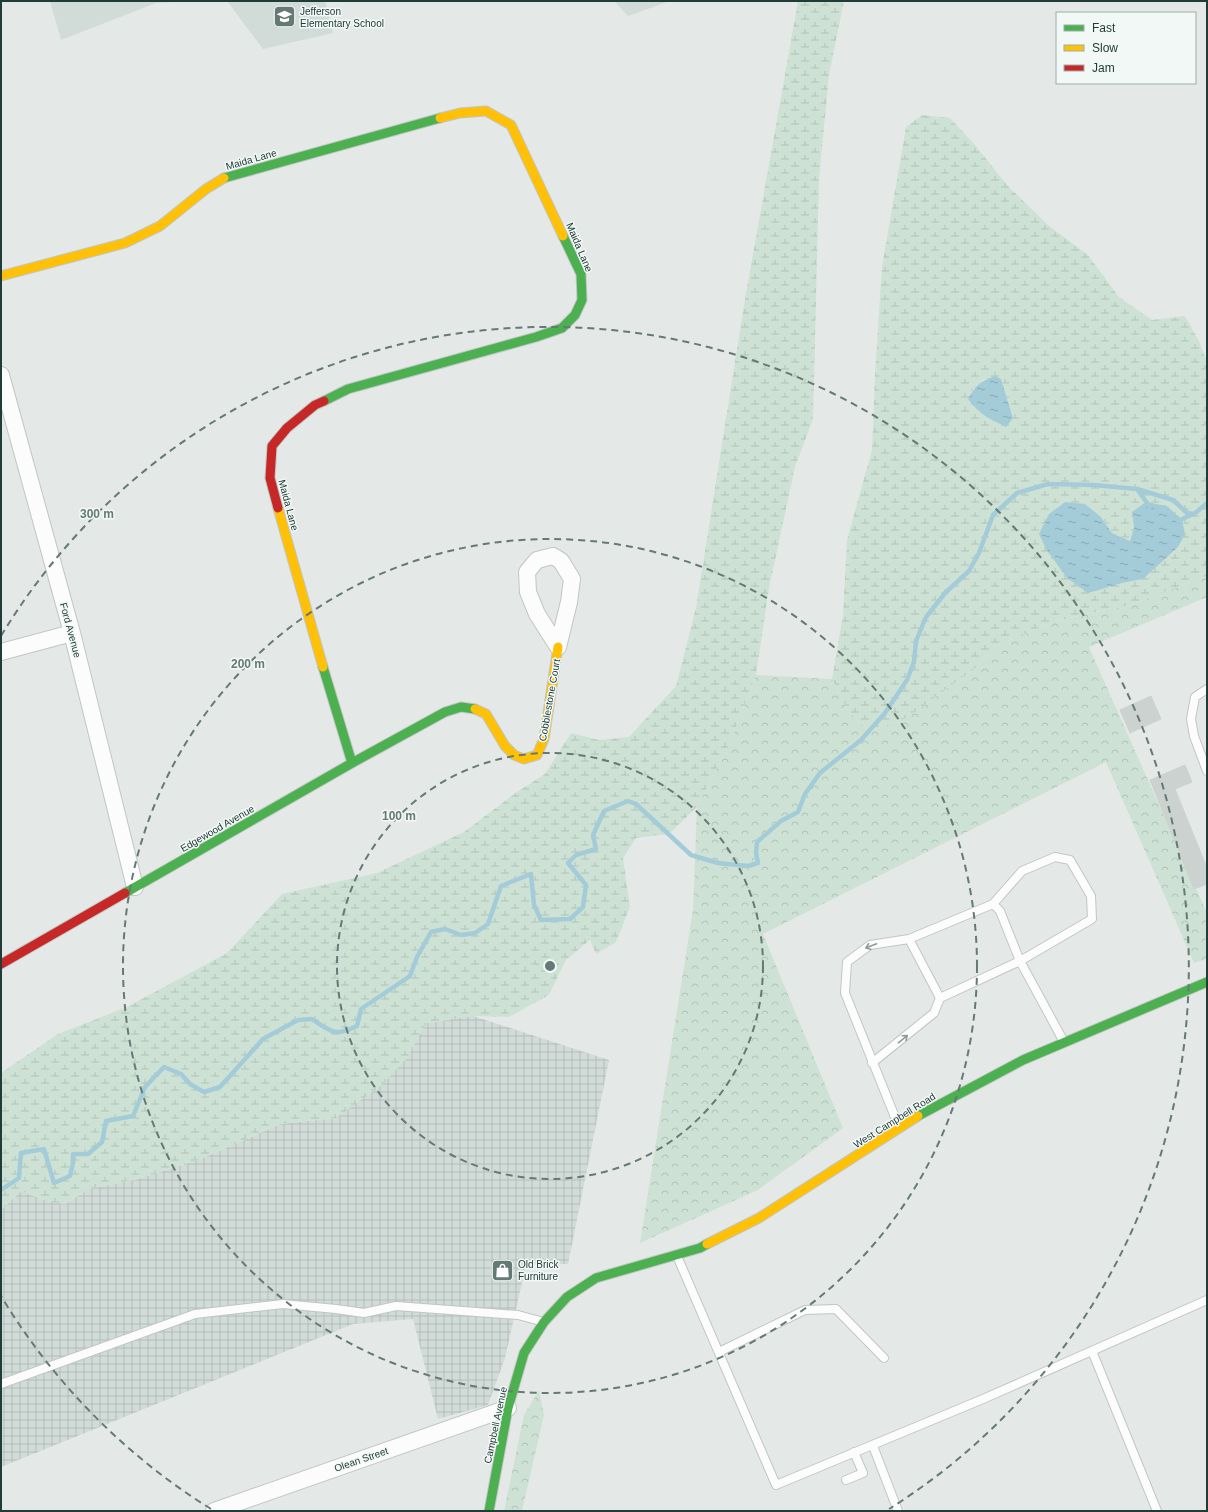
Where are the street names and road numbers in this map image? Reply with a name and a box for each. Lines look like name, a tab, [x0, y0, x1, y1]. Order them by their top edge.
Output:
street label: Maida Lane	[225, 147, 278, 172]
street label: Maida Lane	[564, 221, 595, 274]
street label: Maida Lane	[276, 478, 301, 532]
street label: Ford Avenue	[58, 601, 83, 659]
street label: Cobblestone Court	[537, 658, 562, 742]
street label: Edgewood Avenue	[178, 803, 256, 854]
street label: West Campbell Road	[851, 1091, 937, 1150]
street label: Campbell Avenue	[482, 1385, 509, 1464]
street label: Olean Street	[333, 1445, 390, 1474]

